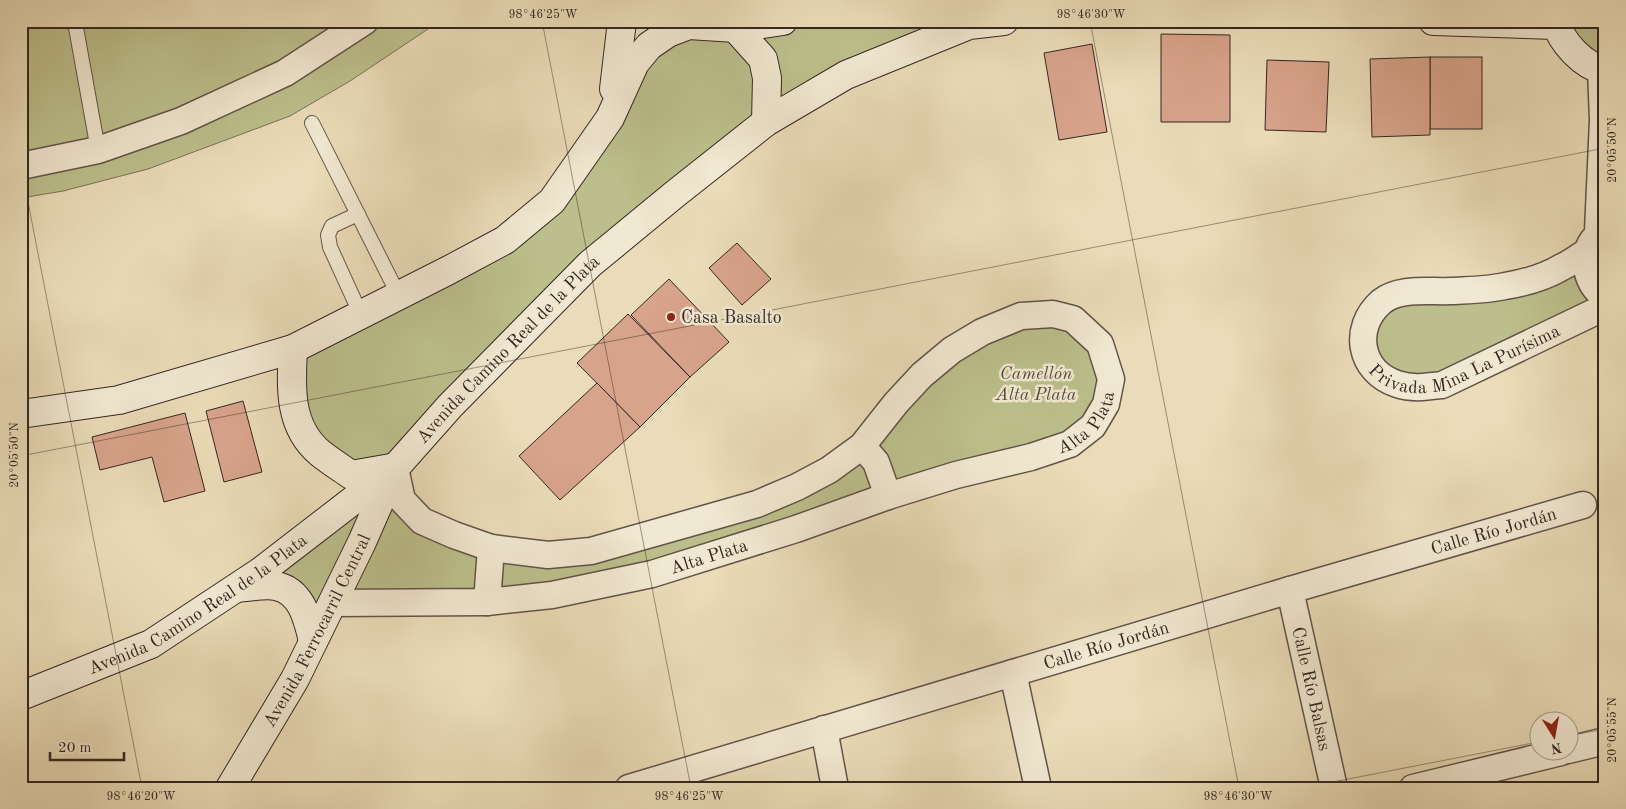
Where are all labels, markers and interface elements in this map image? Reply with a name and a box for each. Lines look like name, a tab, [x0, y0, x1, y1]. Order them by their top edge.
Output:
text: 98°46'25"W	[508, 8, 578, 21]
text: 98°46'30"W	[1056, 9, 1126, 21]
text: 20°05'50"N	[1606, 117, 1619, 183]
street label: Avenida Camino Real de la Plata	[413, 252, 603, 447]
place label: Casa Basalto	[681, 309, 782, 327]
marker: Casa Basalto	[665, 311, 677, 323]
street label: Privada Mina La Purísima	[1365, 322, 1563, 397]
park label: Camellón Alta Plata	[995, 365, 1077, 404]
street label: Alta Plata	[1055, 390, 1118, 457]
text: 20°05'50"N	[8, 422, 21, 488]
street label: Calle Río Jordán	[1429, 505, 1559, 559]
street label: Avenida Camino Real de la Plata	[86, 531, 311, 678]
street label: Avenida Ferrocarril Central	[260, 532, 374, 731]
street label: Alta Plata	[668, 537, 750, 578]
street label: Calle Río Jordán	[1042, 619, 1171, 673]
street label: Calle Río Balsas	[1288, 625, 1333, 753]
text: 20°05'55"N	[1606, 697, 1619, 763]
north arrow	[1528, 712, 1578, 762]
scale bar	[50, 729, 124, 761]
text: N	[1549, 740, 1563, 756]
text: 20 m	[58, 741, 92, 756]
text: 98°46'25"W	[654, 790, 724, 803]
text: 98°46'20"W	[106, 791, 176, 803]
text: 98°46'30"W	[1203, 791, 1273, 803]

